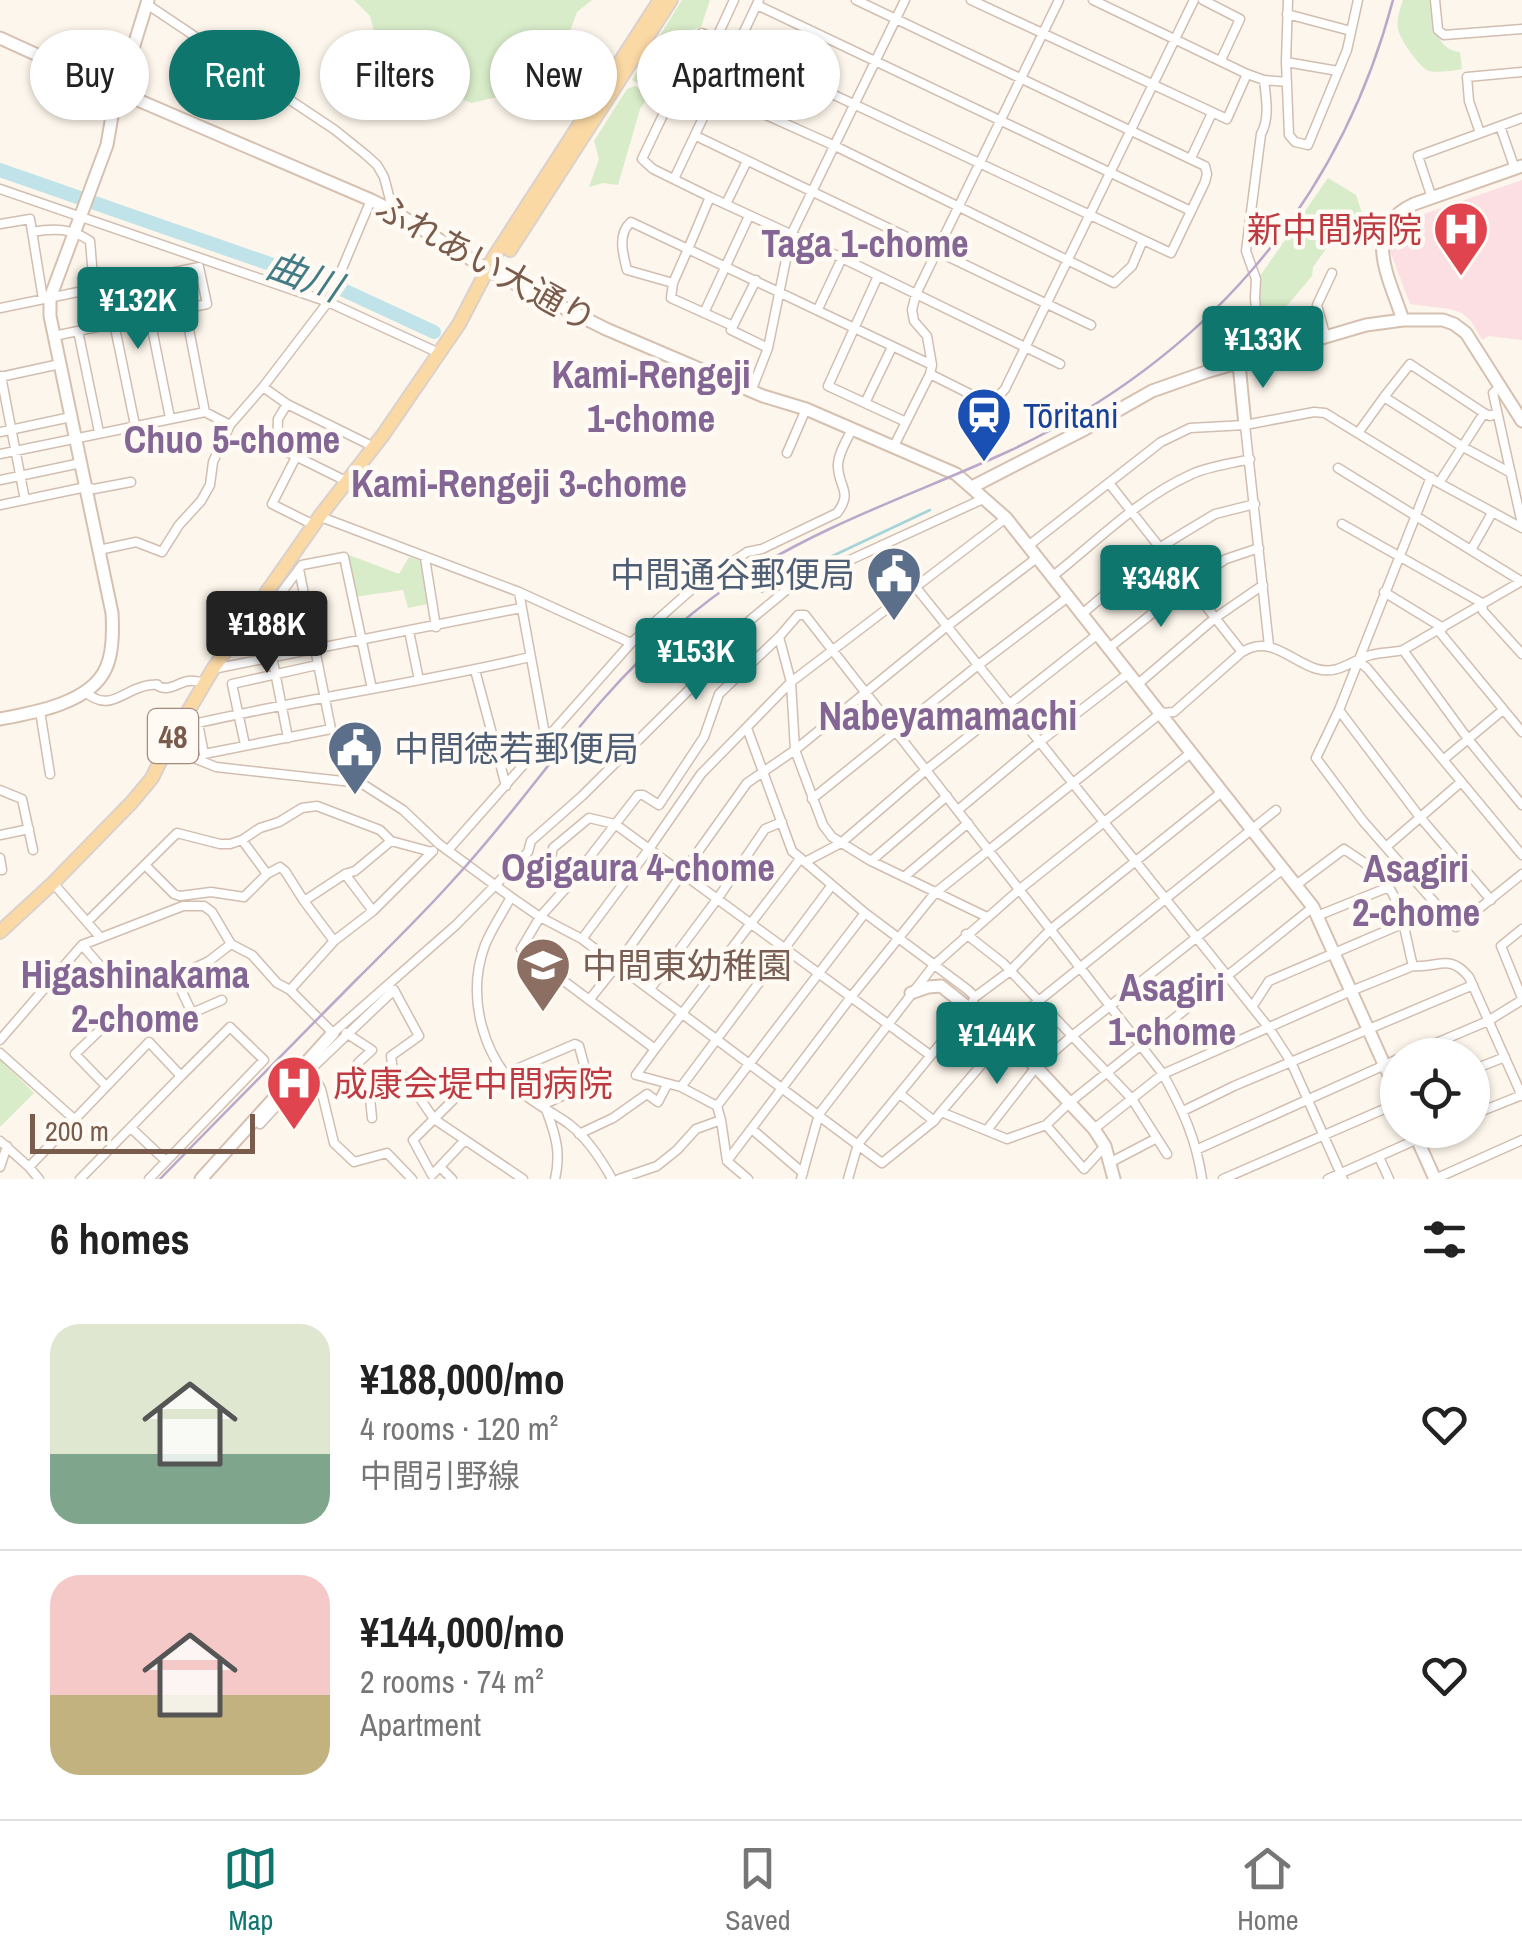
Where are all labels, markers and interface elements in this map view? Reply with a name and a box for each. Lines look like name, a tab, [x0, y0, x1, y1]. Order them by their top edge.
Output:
chip: Buy	[30, 30, 149, 120]
chip: Rent	[169, 30, 300, 120]
chip: Filters	[320, 30, 470, 120]
chip: New	[490, 30, 617, 120]
chip: Apartment	[637, 30, 840, 120]
street label: ふれあい大通り	[367, 183, 605, 343]
hospital icon: 新中間病院	[1431, 199, 1491, 278]
place label: 新中間病院	[1247, 206, 1422, 253]
district label: Taga 1-chome	[761, 218, 969, 269]
water label: 曲川	[260, 239, 352, 314]
pin: ¥132K	[68, 267, 208, 352]
text: ¥132K	[99, 278, 177, 321]
pin: ¥133K	[1193, 306, 1333, 391]
text: ¥133K	[1224, 317, 1302, 360]
district label: Kami-Rengeji 1-chome	[551, 349, 751, 444]
station icon: Tōritani	[954, 385, 1014, 464]
place label: Tōritani	[1023, 392, 1119, 439]
district label: Chuo 5-chome	[124, 414, 340, 465]
district label: Kami-Rengeji 3-chome	[351, 458, 687, 509]
public building icon: 中間通谷郵便局	[864, 544, 924, 623]
pin: ¥348K	[1091, 545, 1231, 630]
place label: 中間通谷郵便局	[610, 551, 855, 598]
text: ¥348K	[1122, 556, 1200, 599]
pin: ¥188K	[197, 591, 337, 676]
text: ¥188K	[228, 602, 306, 645]
pin: ¥153K	[626, 618, 766, 703]
text: ¥153K	[657, 629, 735, 672]
district label: Nabeyamamachi	[819, 689, 1077, 742]
road number: 48	[148, 709, 198, 763]
public building icon: 中間徳若郵便局	[325, 718, 385, 797]
place label: 中間徳若郵便局	[394, 725, 639, 772]
district label: Ogigaura 4-chome	[501, 842, 775, 893]
district label: Asagiri 2-chome	[1352, 843, 1480, 938]
school or university icon: 中間東幼稚園	[513, 935, 573, 1014]
place label: 中間東幼稚園	[582, 942, 792, 989]
district label: Higashinakama 2-chome	[21, 949, 250, 1044]
district label: Asagiri 1-chome	[1108, 962, 1236, 1057]
pin: ¥144K	[927, 1002, 1067, 1087]
text: ¥144K	[958, 1013, 1036, 1056]
map controls	[1380, 1038, 1490, 1148]
button: locate	[1380, 1038, 1490, 1148]
hospital icon: 成康会堤中間病院	[264, 1053, 324, 1132]
place label: 成康会堤中間病院	[333, 1060, 613, 1107]
scale bar	[30, 1109, 255, 1154]
text: 200 m	[45, 1112, 109, 1150]
text: 6 homes	[50, 1211, 190, 1267]
icon: filters	[1417, 1212, 1472, 1267]
text: ¥188,000/mo	[360, 1351, 565, 1407]
icon: home	[130, 1364, 250, 1484]
icon: heart	[1417, 1397, 1472, 1452]
text: 4 rooms · 120 m²	[360, 1407, 558, 1450]
text: 中間引野線	[360, 1454, 520, 1497]
text: ¥144,000/mo	[360, 1604, 565, 1660]
icon: home	[130, 1615, 250, 1735]
icon: heart	[1417, 1648, 1472, 1703]
text: 2 rooms · 74 m²	[360, 1660, 544, 1703]
text: Apartment	[360, 1703, 481, 1746]
tab: Map	[223, 1841, 278, 1939]
tab: Saved	[725, 1841, 790, 1939]
tab: Home	[1237, 1841, 1299, 1939]

